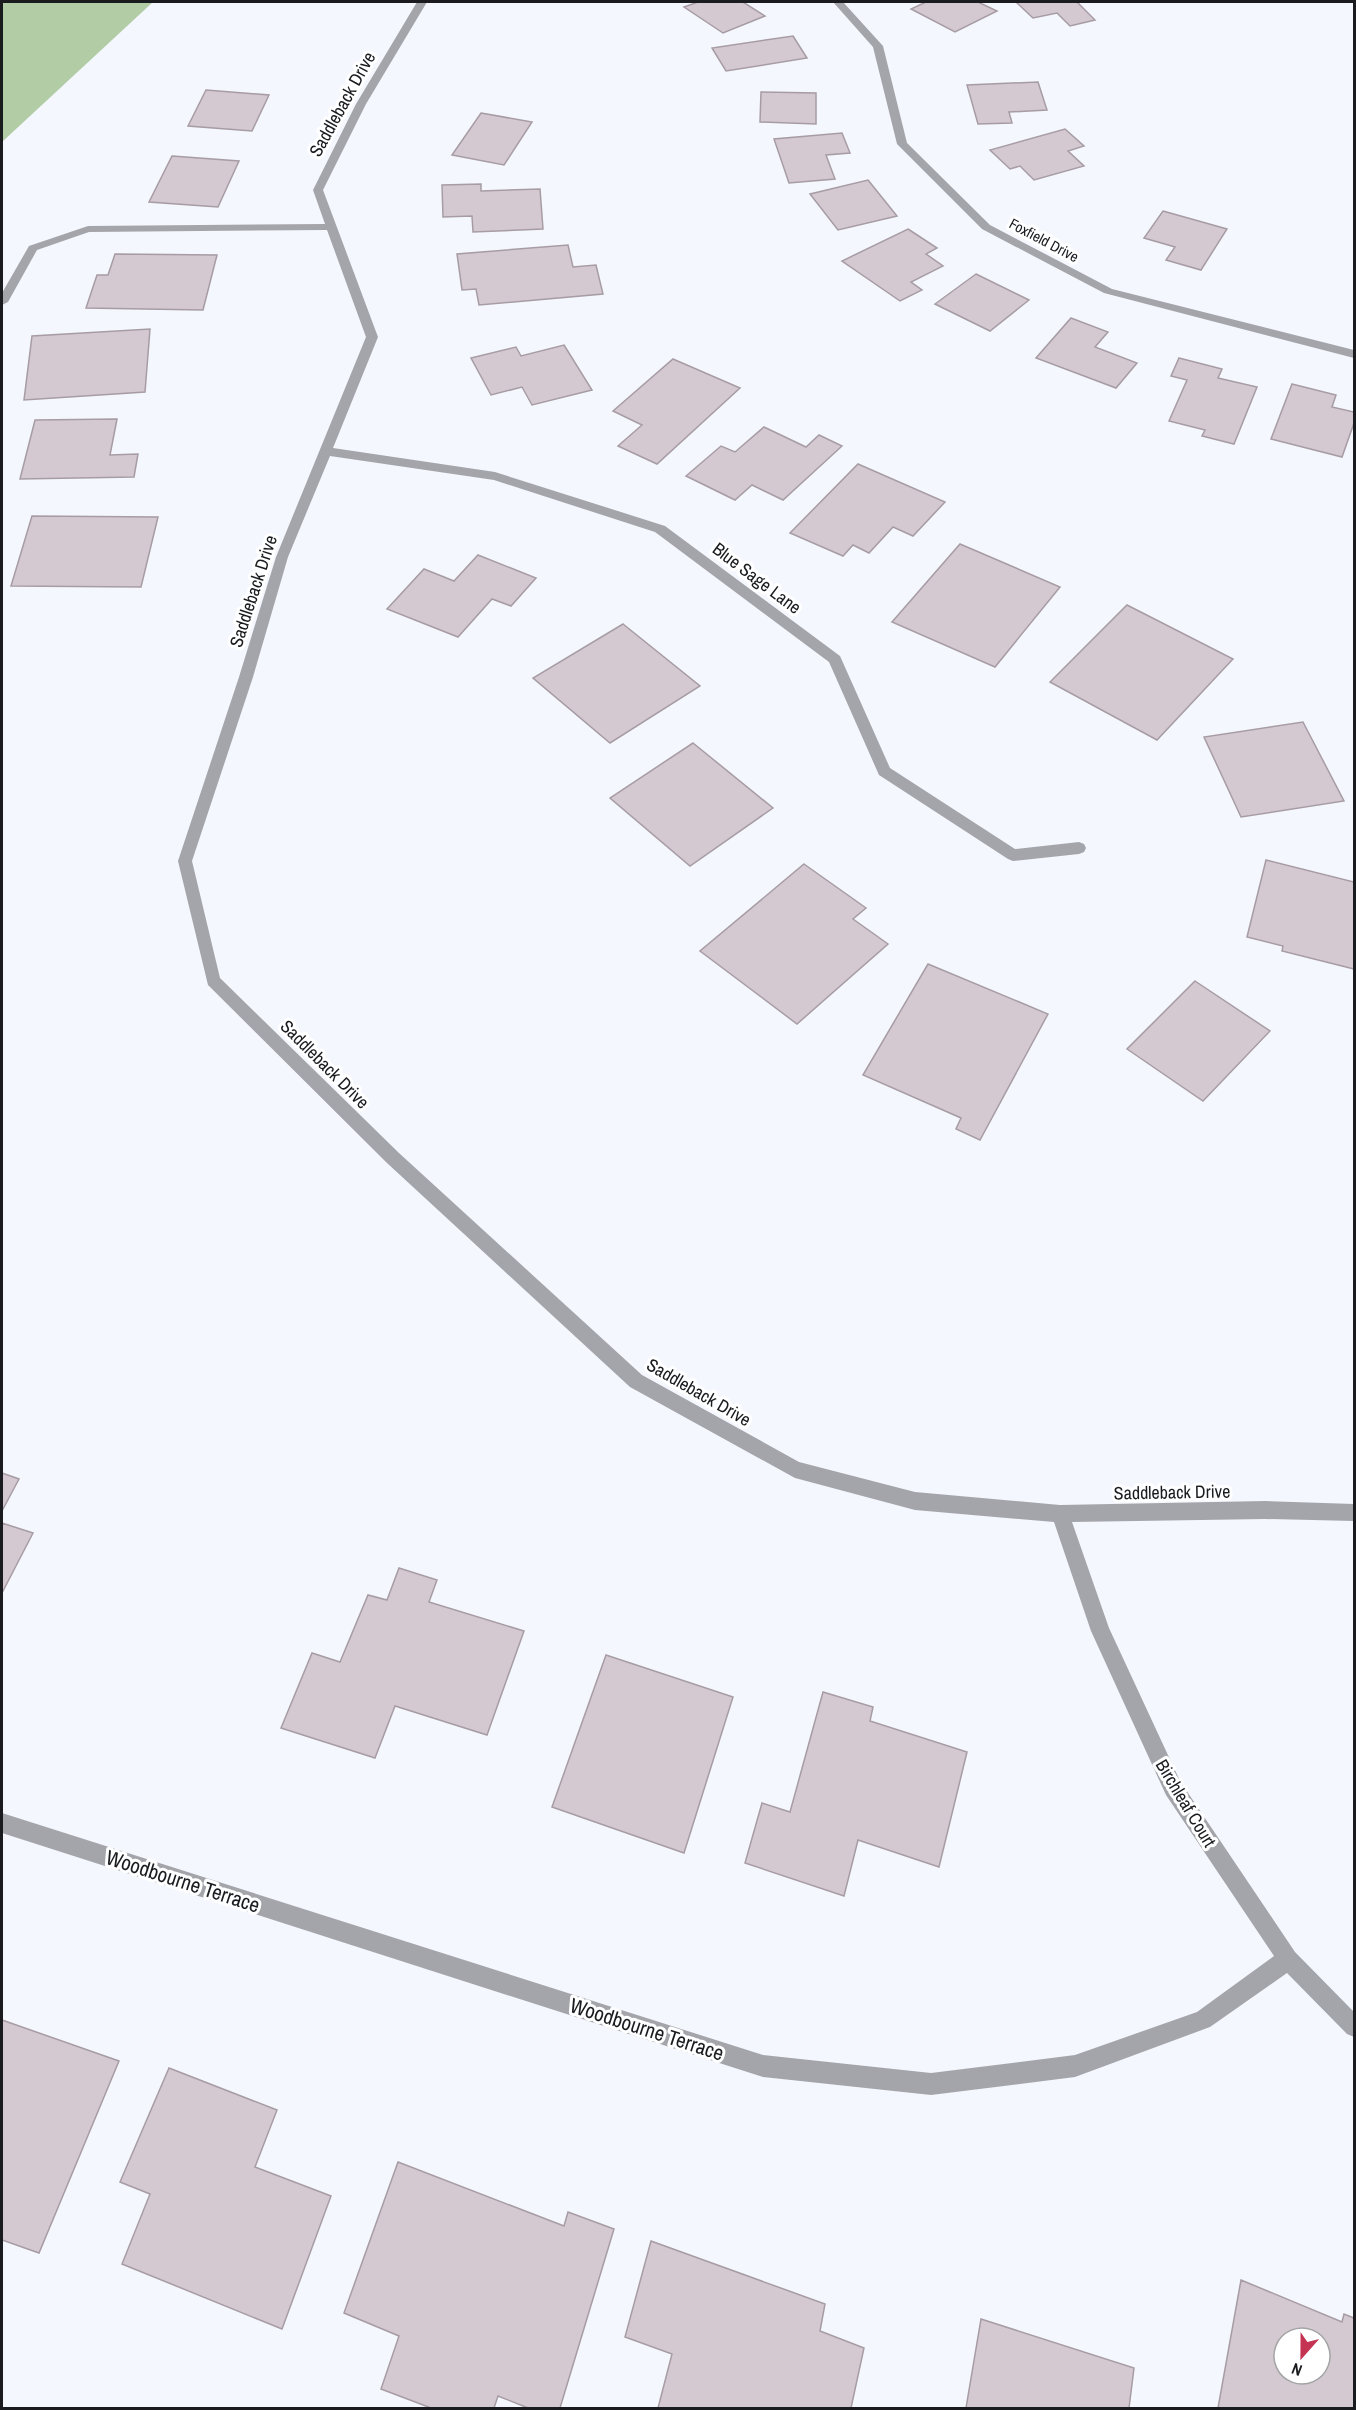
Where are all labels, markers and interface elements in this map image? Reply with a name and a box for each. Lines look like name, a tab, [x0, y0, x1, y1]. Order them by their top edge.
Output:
street label: Saddleback Drive	[303, 47, 381, 161]
street label: Foxfield Drive	[1006, 213, 1083, 267]
street label: Saddleback Drive	[223, 532, 283, 650]
street label: Blue Sage Lane	[708, 536, 806, 620]
street label: Saddleback Drive	[275, 1014, 375, 1114]
street label: Saddleback Drive	[642, 1352, 756, 1432]
street label: Saddleback Drive	[1114, 1478, 1230, 1506]
street label: Birchleaf Court	[1150, 1754, 1222, 1852]
street label: Woodbourne Terrace	[102, 1842, 264, 1920]
street label: Woodbourne Terrace	[566, 1990, 728, 2068]
north arrow	[1272, 2326, 1332, 2386]
text: N	[1288, 2358, 1305, 2382]

